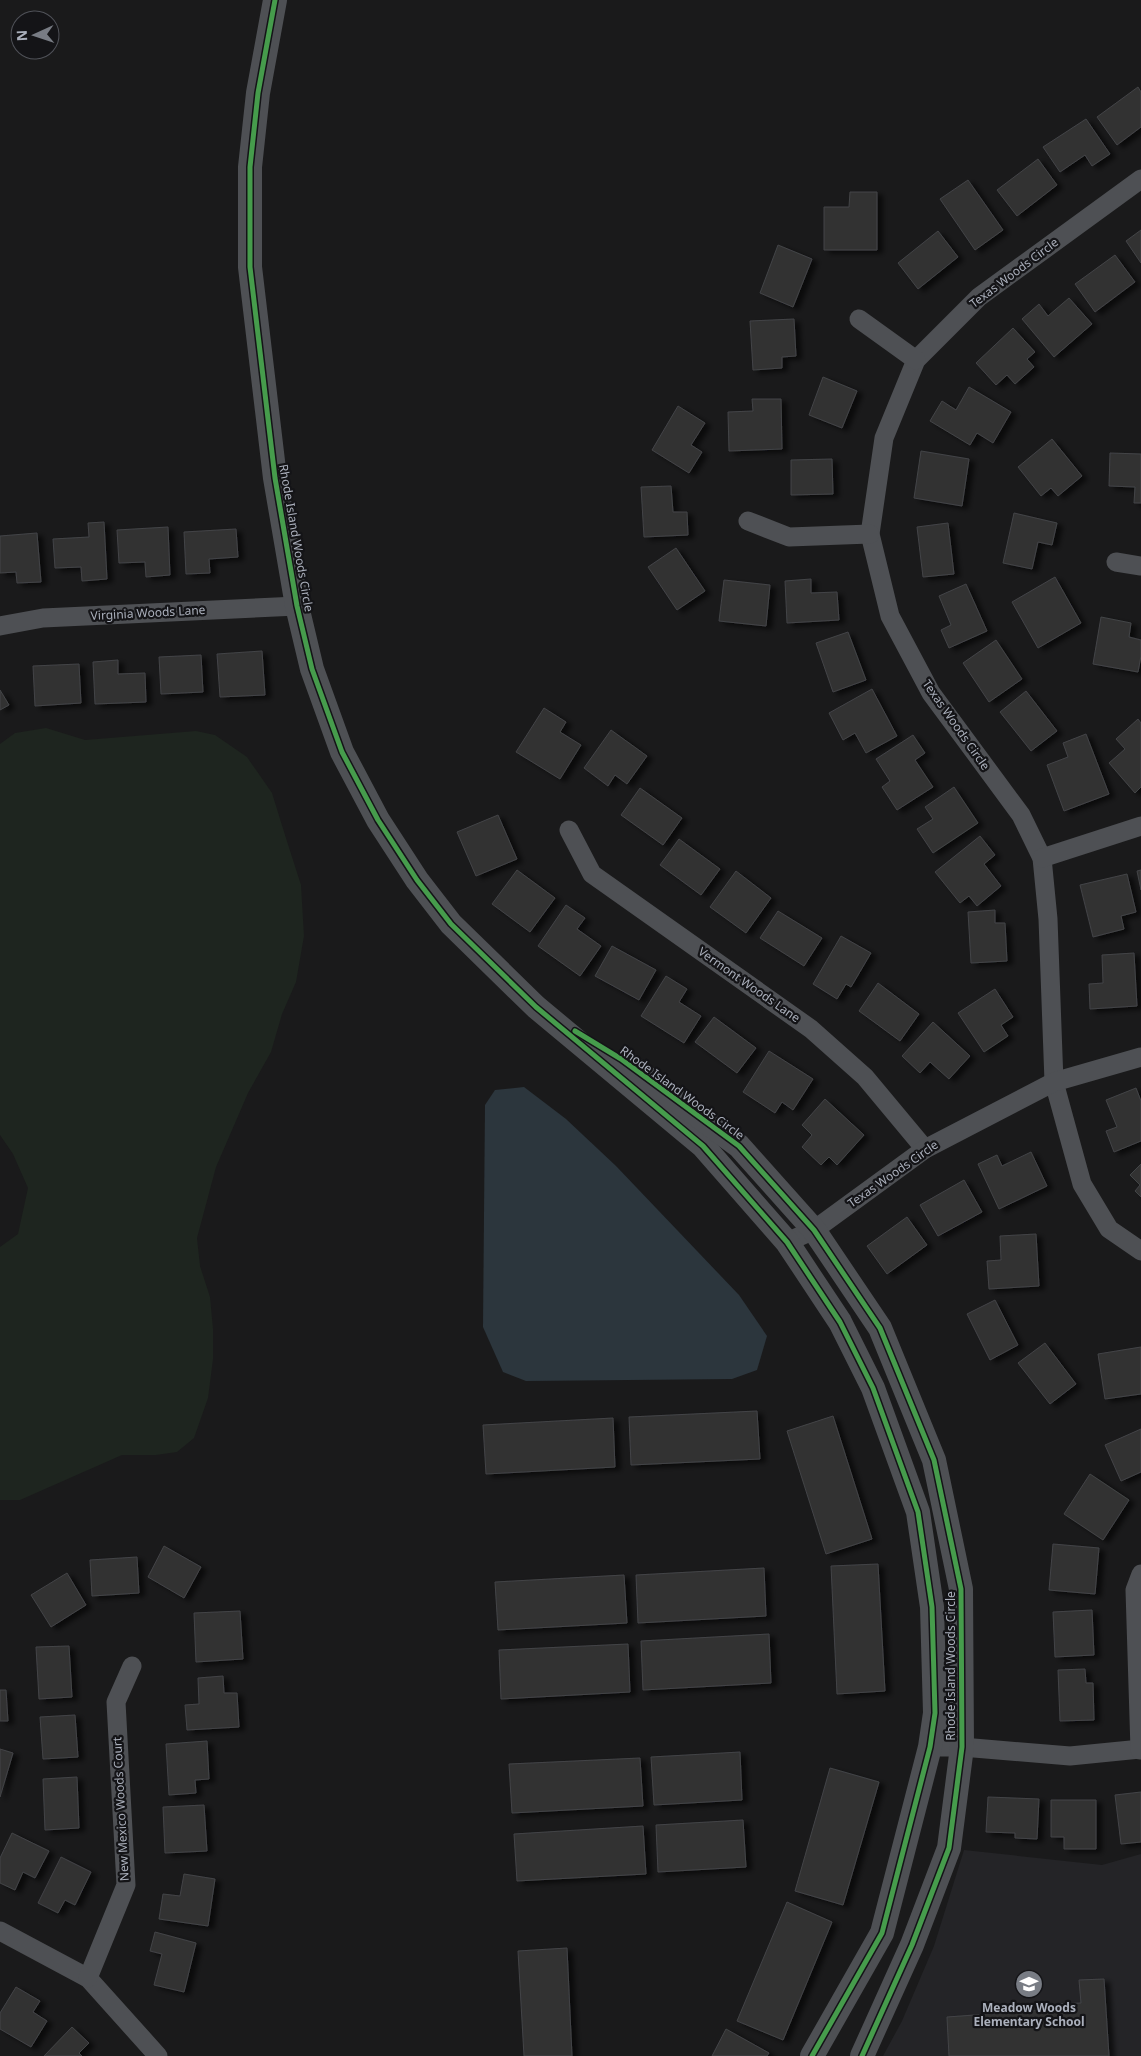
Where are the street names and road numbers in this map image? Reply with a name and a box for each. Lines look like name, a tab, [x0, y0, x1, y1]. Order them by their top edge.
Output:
street label: Texas Woods Circle	[966, 233, 1062, 312]
street label: Rhode Island Woods Circle	[275, 463, 318, 613]
street label: Virginia Woods Lane	[90, 601, 206, 624]
street label: Texas Woods Circle	[919, 676, 994, 774]
street label: Vermont Woods Lane	[695, 943, 804, 1026]
street label: Rhode Island Woods Circle	[617, 1042, 748, 1144]
street label: Texas Woods Circle	[844, 1136, 942, 1211]
street label: Rhode Island Woods Circle	[942, 1591, 959, 1741]
street label: New Mexico Woods Court	[108, 1736, 133, 1882]

